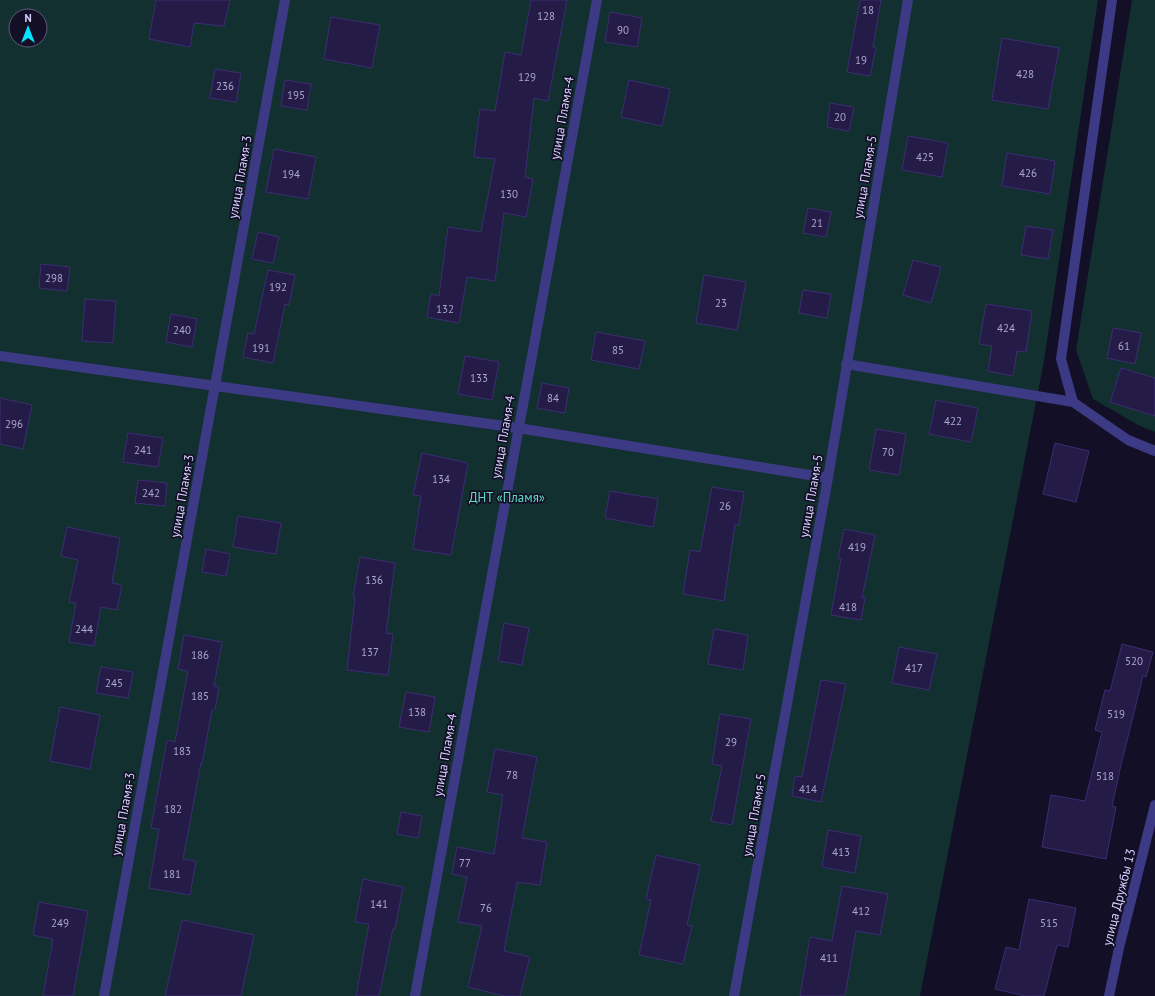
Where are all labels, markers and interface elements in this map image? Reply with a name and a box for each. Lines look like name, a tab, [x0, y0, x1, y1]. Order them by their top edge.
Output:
house number: 18	[862, 3, 874, 17]
north arrow	[8, 8, 48, 48]
house number: 128	[537, 9, 555, 23]
text: N	[24, 11, 32, 25]
house number: 90	[617, 23, 629, 37]
house number: 19	[855, 53, 867, 67]
house number: 428	[1016, 67, 1034, 81]
house number: 129	[518, 70, 536, 84]
street label: улица Пламя-4	[546, 75, 578, 161]
house number: 236	[216, 79, 234, 93]
house number: 195	[287, 88, 305, 102]
house number: 20	[834, 110, 846, 124]
street label: улица Пламя-3	[224, 134, 256, 220]
street label: улица Пламя-5	[849, 134, 881, 220]
house number: 425	[916, 150, 934, 164]
house number: 426	[1019, 166, 1037, 180]
house number: 194	[282, 167, 300, 181]
house number: 130	[500, 187, 518, 201]
house number: 21	[811, 216, 823, 230]
house number: 298	[45, 271, 63, 285]
house number: 192	[269, 280, 287, 294]
house number: 23	[715, 296, 727, 310]
house number: 132	[436, 302, 454, 316]
house number: 424	[997, 321, 1015, 335]
house number: 240	[173, 323, 191, 337]
house number: 61	[1118, 339, 1130, 353]
house number: 191	[252, 341, 270, 355]
house number: 85	[612, 343, 624, 357]
house number: 133	[470, 371, 488, 385]
house number: 84	[547, 391, 559, 405]
street label: улица Пламя-4	[487, 394, 519, 480]
house number: 422	[944, 414, 962, 428]
house number: 296	[5, 417, 23, 431]
house number: 241	[134, 443, 152, 457]
house number: 70	[882, 445, 894, 459]
street label: улица Пламя-3	[166, 453, 198, 539]
street label: улица Пламя-5	[795, 453, 827, 539]
house number: 134	[432, 472, 450, 486]
house number: 242	[142, 486, 160, 500]
park label: ДНТ «Пламя»	[469, 489, 545, 506]
house number: 26	[719, 499, 731, 513]
house number: 419	[848, 540, 866, 554]
house number: 136	[365, 573, 383, 587]
house number: 418	[839, 600, 857, 614]
house number: 244	[75, 622, 93, 636]
house number: 137	[361, 645, 379, 659]
house number: 186	[191, 648, 209, 662]
house number: 520	[1125, 654, 1143, 668]
house number: 417	[905, 661, 923, 675]
house number: 245	[105, 676, 123, 690]
house number: 185	[191, 689, 209, 703]
house number: 138	[408, 705, 426, 719]
house number: 519	[1107, 707, 1125, 721]
street label: улица Пламя-4	[429, 712, 461, 798]
house number: 29	[725, 735, 737, 749]
house number: 183	[173, 744, 191, 758]
house number: 78	[506, 768, 518, 782]
house number: 518	[1096, 769, 1114, 783]
street label: улица Пламя-3	[107, 771, 139, 857]
street label: улица Пламя-5	[738, 772, 770, 858]
house number: 414	[799, 782, 817, 796]
house number: 182	[164, 802, 182, 816]
house number: 413	[832, 845, 850, 859]
street label: улица Дружбы 13	[1099, 847, 1139, 947]
house number: 77	[459, 856, 471, 870]
house number: 181	[163, 867, 181, 881]
house number: 141	[370, 897, 388, 911]
house number: 76	[480, 901, 492, 915]
house number: 412	[852, 904, 870, 918]
house number: 249	[51, 916, 69, 930]
house number: 515	[1040, 916, 1058, 930]
house number: 411	[820, 951, 838, 965]

